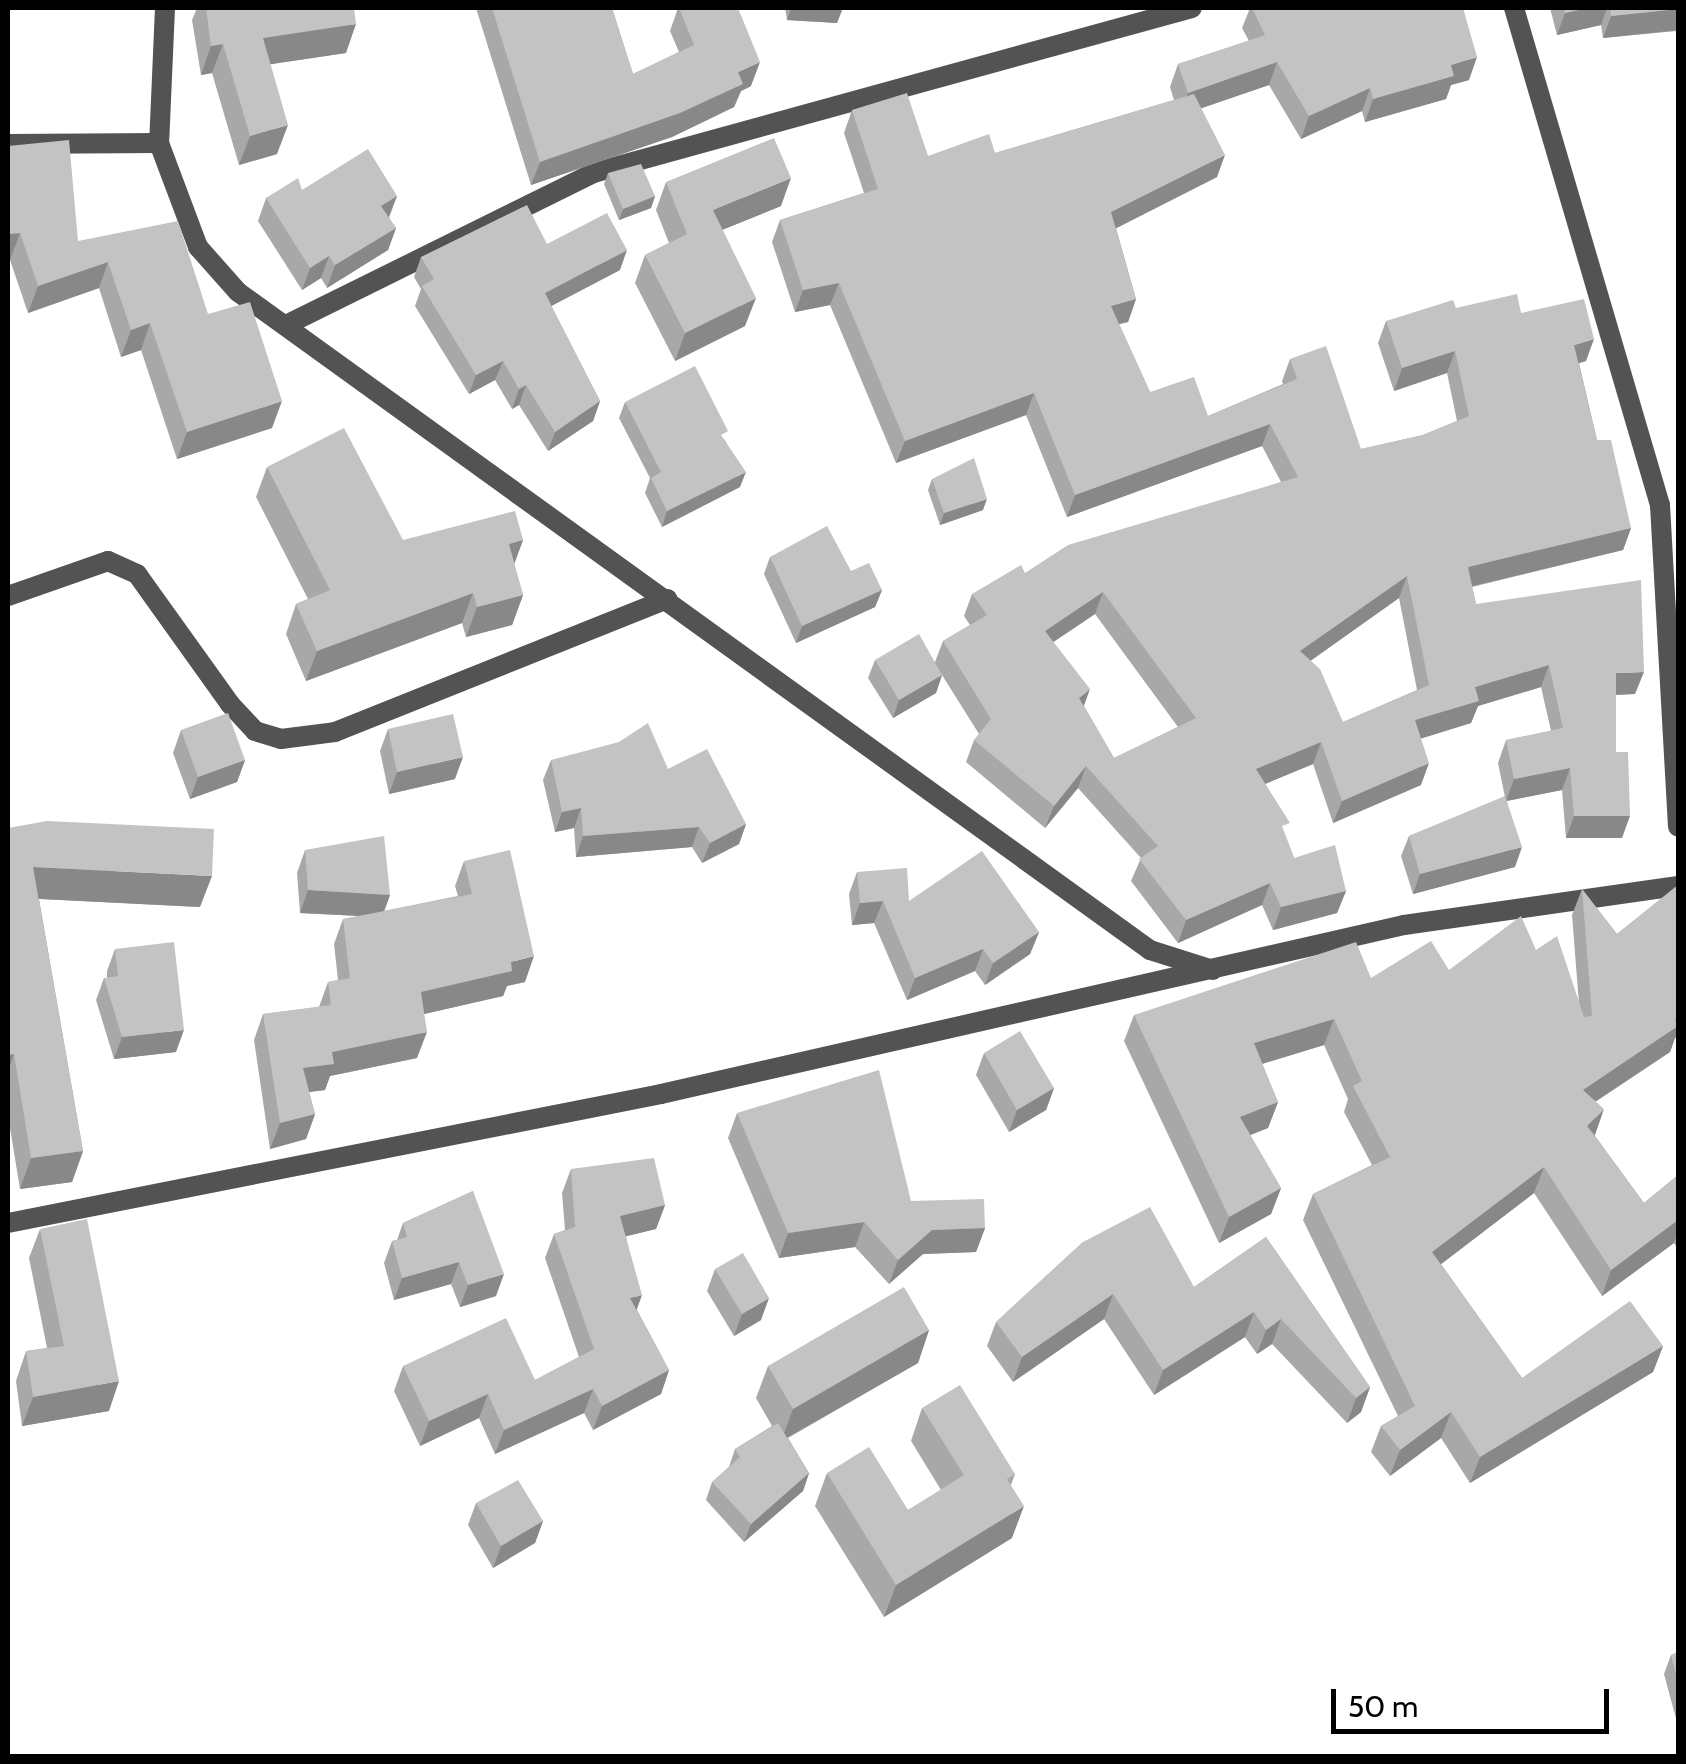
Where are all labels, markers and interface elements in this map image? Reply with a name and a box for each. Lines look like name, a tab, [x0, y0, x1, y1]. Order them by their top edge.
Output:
scale bar	[1336, 1669, 1614, 1731]
text: 50 m	[1348, 1688, 1418, 1725]

